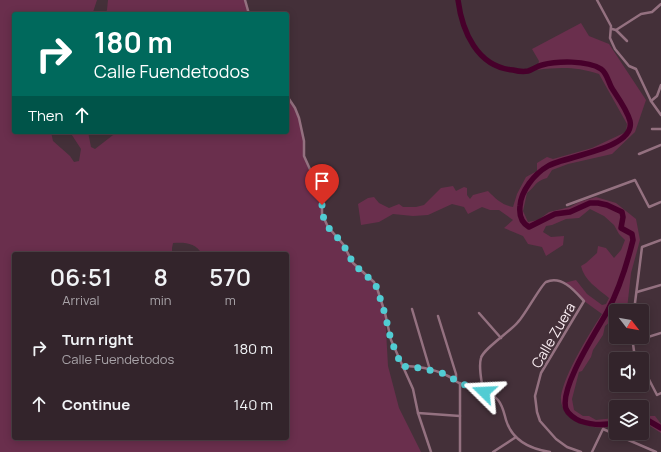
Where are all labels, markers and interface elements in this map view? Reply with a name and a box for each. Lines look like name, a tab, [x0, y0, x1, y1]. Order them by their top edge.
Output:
text: 180 m	[94, 23, 173, 61]
icon: right	[28, 28, 80, 80]
text: Calle Fuendetodos	[94, 59, 249, 83]
icon: ahead	[71, 104, 93, 126]
text: Then	[28, 105, 63, 126]
pin	[305, 164, 339, 205]
icon: arrive	[311, 170, 333, 192]
text: 06:51	[50, 260, 112, 293]
text: 8	[153, 260, 168, 293]
text: 570	[209, 260, 251, 293]
text: Arrival	[62, 291, 99, 309]
text: min	[150, 291, 172, 309]
text: m	[225, 291, 236, 309]
street label: Calle Zuera	[527, 299, 579, 371]
north arrow	[609, 304, 649, 344]
map controls	[609, 304, 649, 440]
text: Turn right	[62, 329, 133, 350]
icon: right	[28, 337, 50, 359]
text: 180 m	[234, 338, 273, 359]
text: Calle Fuendetodos	[62, 350, 174, 368]
button: sound	[609, 352, 649, 392]
position arrow	[463, 371, 505, 413]
icon: ahead	[28, 393, 50, 415]
text: Continue	[62, 394, 130, 415]
text: 140 m	[233, 394, 273, 415]
button: layers	[609, 400, 649, 440]

